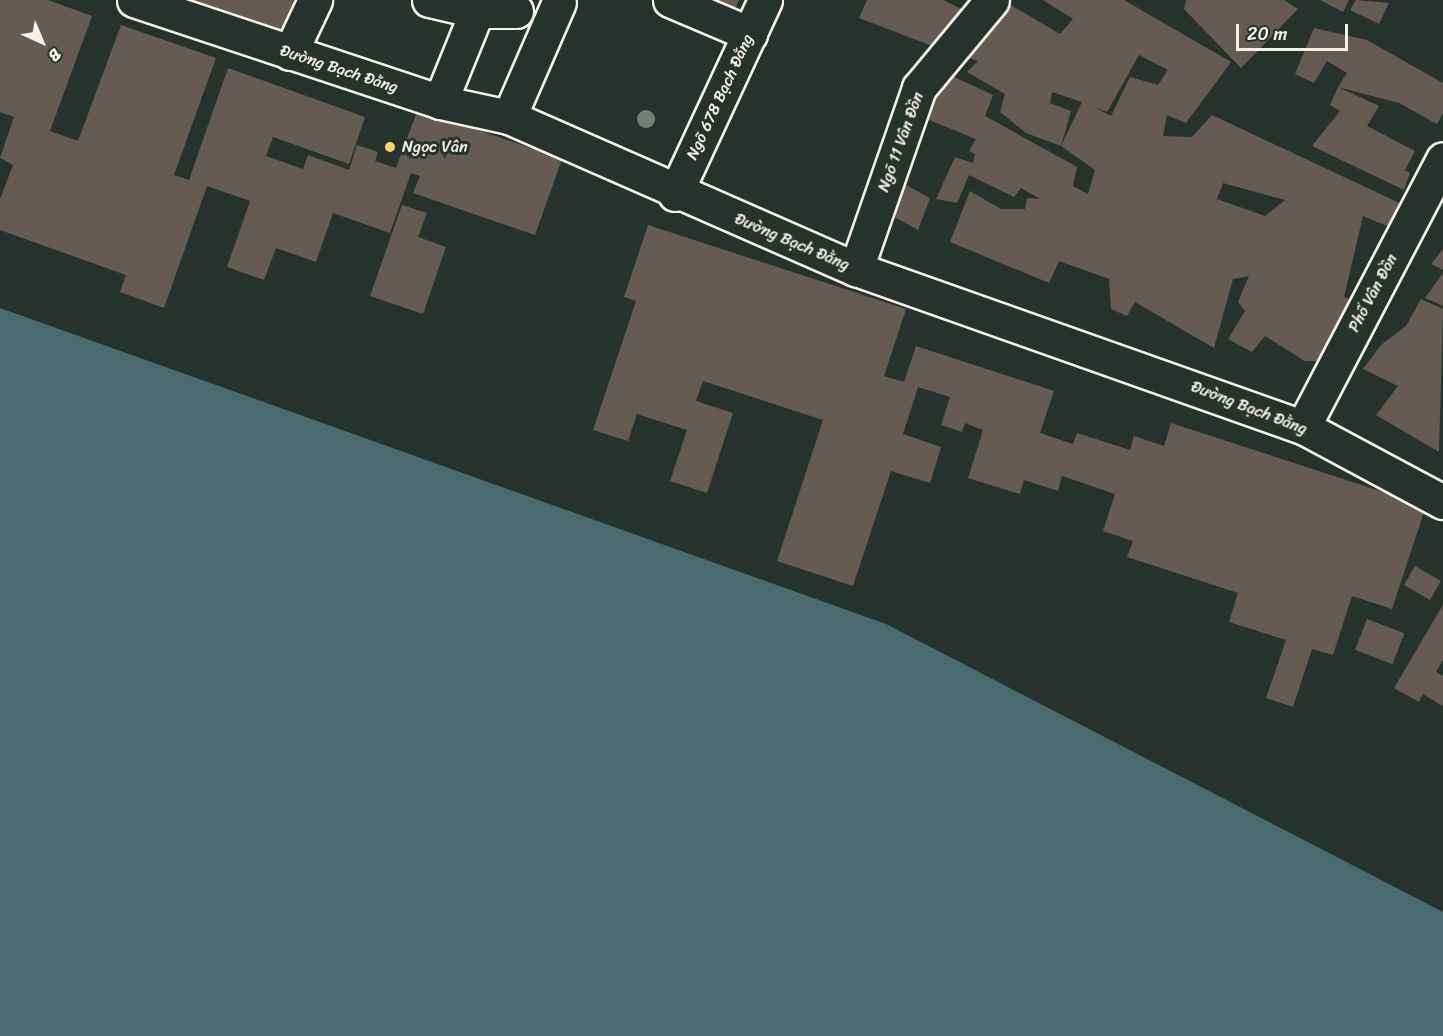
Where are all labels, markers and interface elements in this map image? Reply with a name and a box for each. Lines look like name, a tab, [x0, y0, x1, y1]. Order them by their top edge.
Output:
north arrow	[12, 12, 72, 72]
scale bar	[1239, 12, 1352, 50]
text: 20 m	[1247, 18, 1287, 50]
street label: Ngõ 678 Bạch Đằng	[682, 31, 758, 163]
text: B	[41, 41, 69, 69]
street label: Đường Bạch Đằng	[278, 41, 400, 97]
street label: Ngõ 11 Vân Đồn	[874, 89, 928, 195]
place label: Ngọc Vân	[402, 137, 466, 157]
marker: Ngọc Vân	[383, 140, 397, 154]
street label: Đường Bạch Đằng	[732, 209, 852, 275]
street label: Phố Vân Đồn	[1344, 251, 1402, 335]
street label: Đường Bạch Đằng	[1188, 377, 1310, 439]

